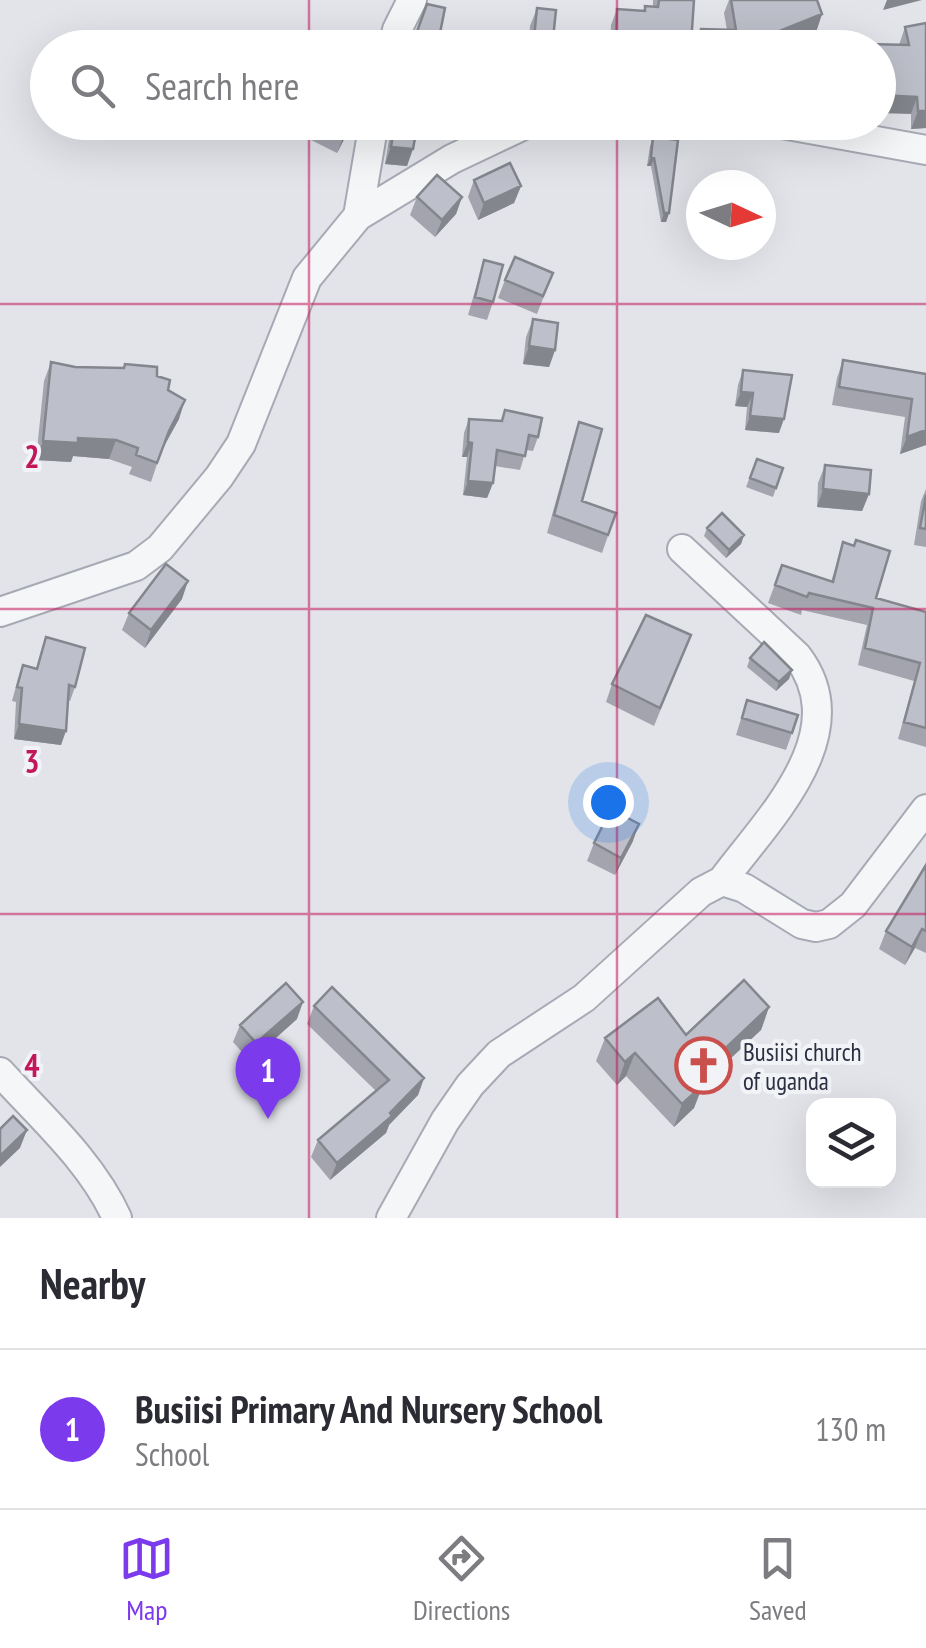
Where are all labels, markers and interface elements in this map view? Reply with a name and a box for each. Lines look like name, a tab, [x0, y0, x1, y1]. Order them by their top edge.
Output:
search box	[30, 30, 896, 140]
icon: search	[65, 58, 120, 113]
text: Search here	[145, 61, 299, 110]
north arrow	[686, 170, 776, 260]
text: 2	[24, 435, 40, 477]
text: 3	[24, 740, 40, 782]
your location	[583, 777, 634, 828]
pin: 1	[236, 1036, 300, 1119]
church icon: Busiisi church of uganda	[674, 1036, 734, 1096]
place label: Busiisi church of uganda	[743, 1036, 862, 1097]
text: 4	[24, 1044, 40, 1086]
map controls	[806, 1098, 896, 1188]
button: layers	[806, 1098, 896, 1188]
text: Nearby	[40, 1256, 145, 1311]
text: Busiisi Primary And Nursery School	[135, 1384, 602, 1433]
text: 1	[65, 1408, 80, 1450]
text: 130 m	[815, 1408, 886, 1450]
text: School	[135, 1433, 209, 1475]
tab: Map	[119, 1531, 174, 1628]
tab: Directions	[413, 1531, 510, 1628]
tab: Saved	[749, 1531, 807, 1628]

